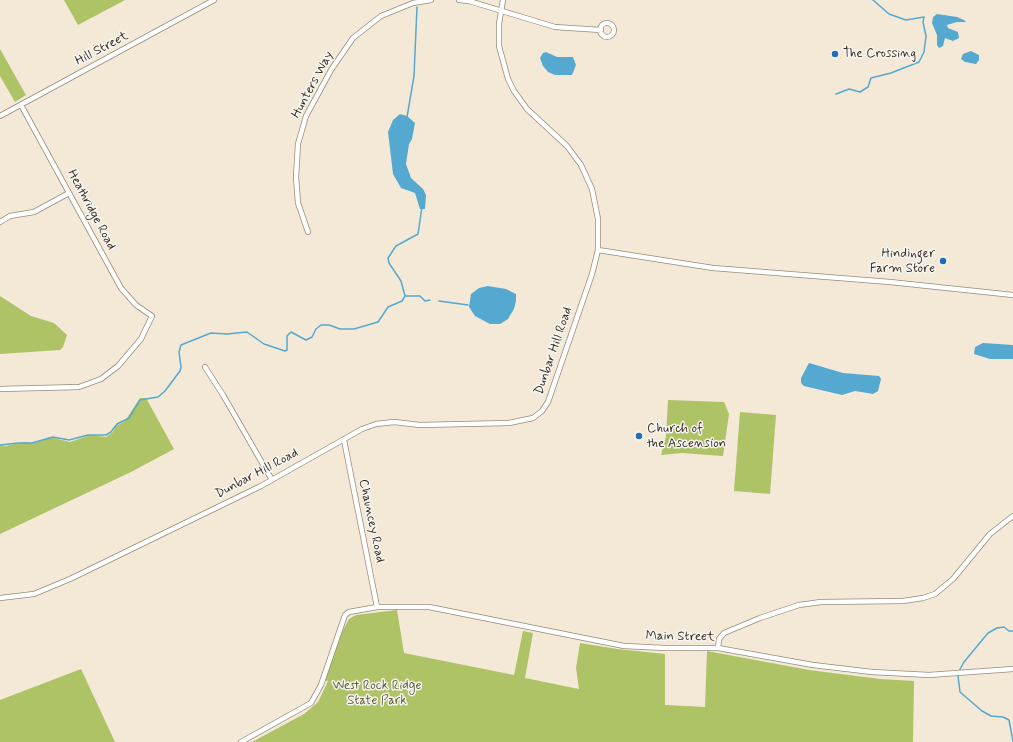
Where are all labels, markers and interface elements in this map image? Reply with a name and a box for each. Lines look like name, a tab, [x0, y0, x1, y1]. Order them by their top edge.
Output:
street label: Hill Street	[73, 29, 131, 69]
place label: The Crossing	[843, 46, 916, 62]
street label: Hunters Way	[289, 49, 337, 121]
marker: The Crossing	[830, 49, 840, 59]
street label: Heathridge Road	[63, 167, 119, 253]
place label: Hindinger Farm Store	[870, 246, 935, 277]
marker: Hindinger Farm Store	[938, 256, 948, 266]
street label: Dunbar Hill Road	[532, 305, 576, 397]
place label: Church of the Ascension	[647, 421, 726, 452]
marker: Church of the Ascension	[634, 431, 644, 441]
street label: Dunbar Hill Road	[213, 446, 301, 502]
street label: Chauncey Road	[355, 478, 387, 564]
street label: Main Street	[645, 629, 715, 645]
park label: West Rock Ridge State Park	[333, 678, 421, 709]

